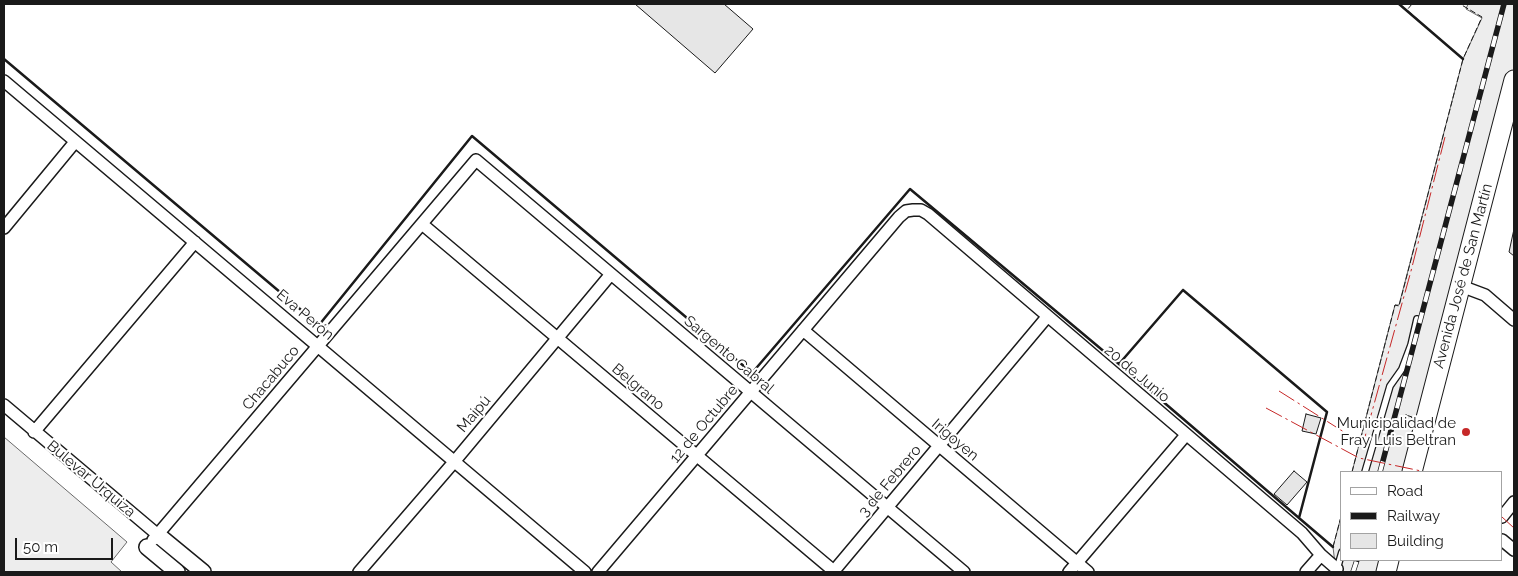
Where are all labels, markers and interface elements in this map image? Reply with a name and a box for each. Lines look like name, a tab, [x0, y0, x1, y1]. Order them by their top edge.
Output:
street label: Avenida José de San Martín	[1430, 182, 1496, 370]
street label: Eva Perón	[273, 286, 337, 344]
street label: Sargento Cabral	[680, 312, 778, 398]
street label: 20 de Junio	[1101, 341, 1173, 407]
street label: Chacabuco	[239, 342, 303, 414]
street label: Belgrano	[608, 360, 668, 414]
street label: 12 de Octubre	[666, 381, 742, 467]
street label: Maipú	[453, 392, 495, 436]
place label: Municipalidad de Fray Luis Beltran	[1337, 414, 1456, 449]
street label: Irigoyen	[928, 415, 982, 465]
marker: Municipalidad de Fray Luis Beltran	[1460, 426, 1472, 438]
street label: Bulevar Urquiza	[43, 437, 139, 521]
street label: 3 de Febrero	[855, 442, 925, 520]
legend	[1340, 471, 1503, 561]
text: Road	[1387, 482, 1423, 500]
text: Railway	[1387, 507, 1440, 525]
scale bar	[18, 528, 115, 560]
text: Building	[1387, 532, 1444, 550]
text: 50 m	[23, 538, 58, 556]

